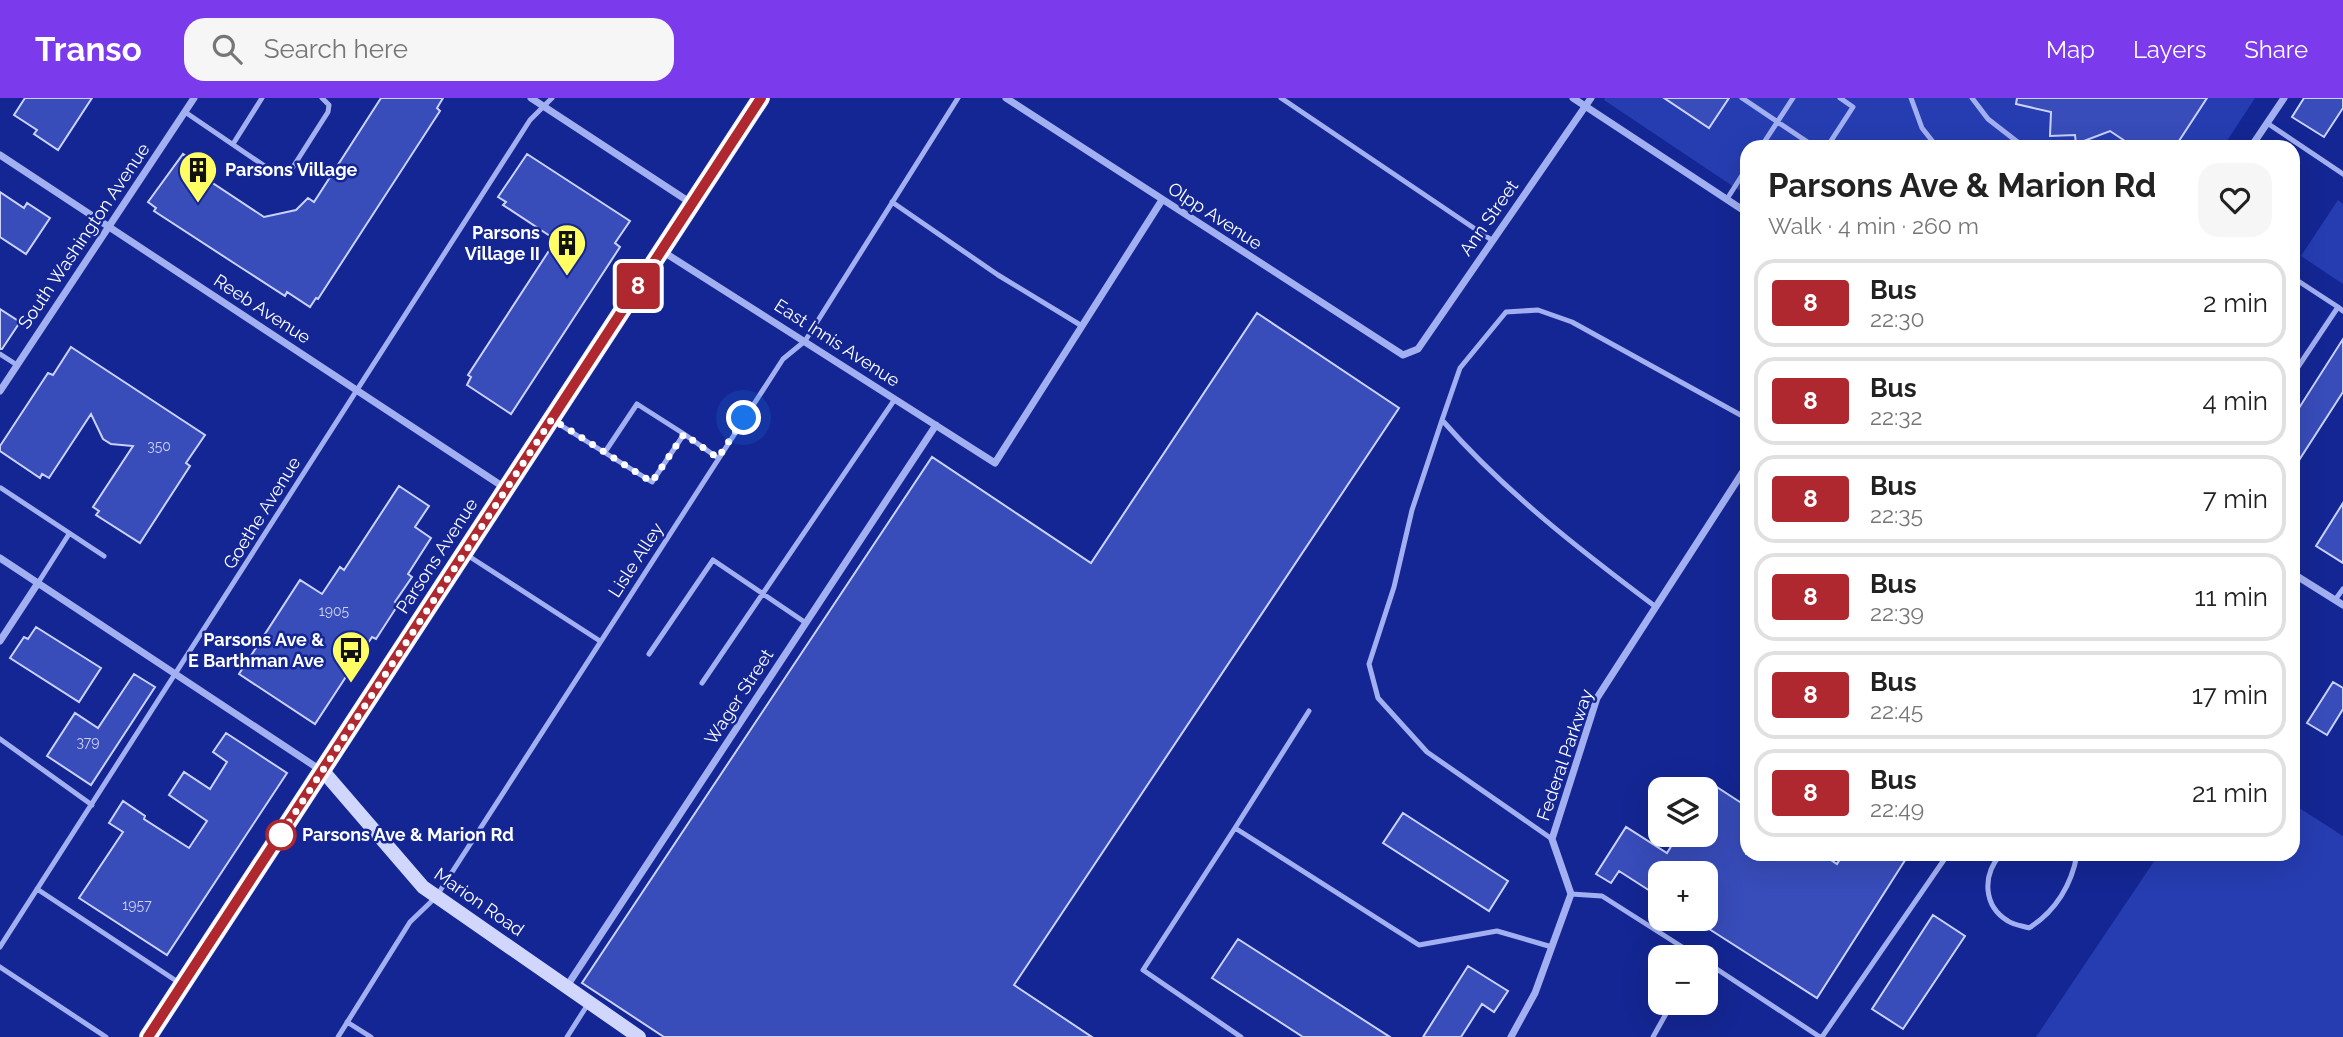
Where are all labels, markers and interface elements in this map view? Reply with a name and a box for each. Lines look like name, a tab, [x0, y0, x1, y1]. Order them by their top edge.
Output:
search box	[184, 18, 674, 81]
text: Transo	[35, 30, 142, 69]
icon: search	[208, 30, 246, 68]
text: Search here	[264, 34, 408, 64]
text: Map	[2046, 35, 2095, 64]
text: Layers	[2133, 35, 2206, 64]
text: Share	[2244, 35, 2308, 64]
street label: South Washington Avenue	[14, 139, 154, 333]
building icon: Parsons Village	[177, 149, 219, 204]
place label: Parsons Village	[225, 159, 358, 180]
button: heart	[2198, 163, 2272, 237]
text: Parsons Ave & Marion Rd	[1768, 166, 2156, 205]
street label: Ann Street	[1455, 176, 1522, 260]
street label: Olpp Avenue	[1164, 177, 1267, 254]
text: Walk · 4 min · 260 m	[1768, 212, 1979, 239]
place label: Parsons Village II	[465, 222, 540, 264]
building icon: Parsons Village II	[546, 222, 588, 277]
line badge: 8	[615, 263, 661, 309]
street label: Reeb Avenue	[210, 270, 315, 348]
text: 8	[631, 271, 645, 300]
text: Bus	[1870, 275, 1917, 305]
text: 8	[1803, 288, 1818, 317]
text: 2 min	[2203, 288, 2268, 318]
street label: East Innis Avenue	[771, 294, 904, 391]
text: 22:30	[1870, 305, 1925, 332]
text: Bus	[1870, 373, 1917, 403]
text: 8	[1803, 386, 1818, 415]
text: 4 min	[2202, 386, 2268, 416]
your location	[726, 400, 761, 435]
text: 22:32	[1870, 403, 1923, 430]
house number: 350	[147, 438, 171, 454]
street label: Goethe Avenue	[219, 452, 305, 573]
text: Bus	[1870, 471, 1917, 501]
text: 8	[1803, 484, 1818, 513]
text: 7 min	[2203, 484, 2268, 514]
street label: Parsons Avenue	[392, 494, 482, 617]
text: 22:35	[1870, 501, 1923, 528]
street label: Lisle Alley	[604, 518, 668, 601]
text: Bus	[1870, 569, 1917, 599]
text: 8	[1803, 582, 1818, 611]
text: 11 min	[2194, 582, 2268, 612]
text: 22:39	[1870, 599, 1924, 626]
house number: 1905	[319, 603, 350, 619]
place label: Parsons Ave & E Barthman Ave	[188, 629, 324, 671]
bus stop icon: Parsons Ave & E Barthman Ave	[330, 629, 372, 684]
street label: Wager Street	[700, 645, 777, 748]
text: Bus	[1870, 667, 1917, 697]
text: 8	[1803, 680, 1818, 709]
text: 17 min	[2192, 680, 2268, 710]
street label: Federal Parkway	[1532, 686, 1597, 823]
text: 22:45	[1870, 697, 1923, 724]
house number: 379	[76, 734, 100, 750]
text: Bus	[1870, 765, 1917, 795]
map controls	[1648, 777, 1718, 1015]
button: layers	[1648, 777, 1718, 847]
text: 8	[1803, 778, 1818, 807]
text: 21 min	[2192, 778, 2268, 808]
text: 22:49	[1870, 795, 1924, 822]
marker: Parsons Ave & Marion Rd	[266, 820, 296, 850]
place label: Parsons Ave & Marion Rd	[302, 824, 514, 845]
button: +	[1648, 861, 1718, 931]
street label: Marion Road	[430, 863, 528, 940]
house number: 1957	[122, 897, 152, 913]
button: −	[1648, 945, 1718, 1015]

